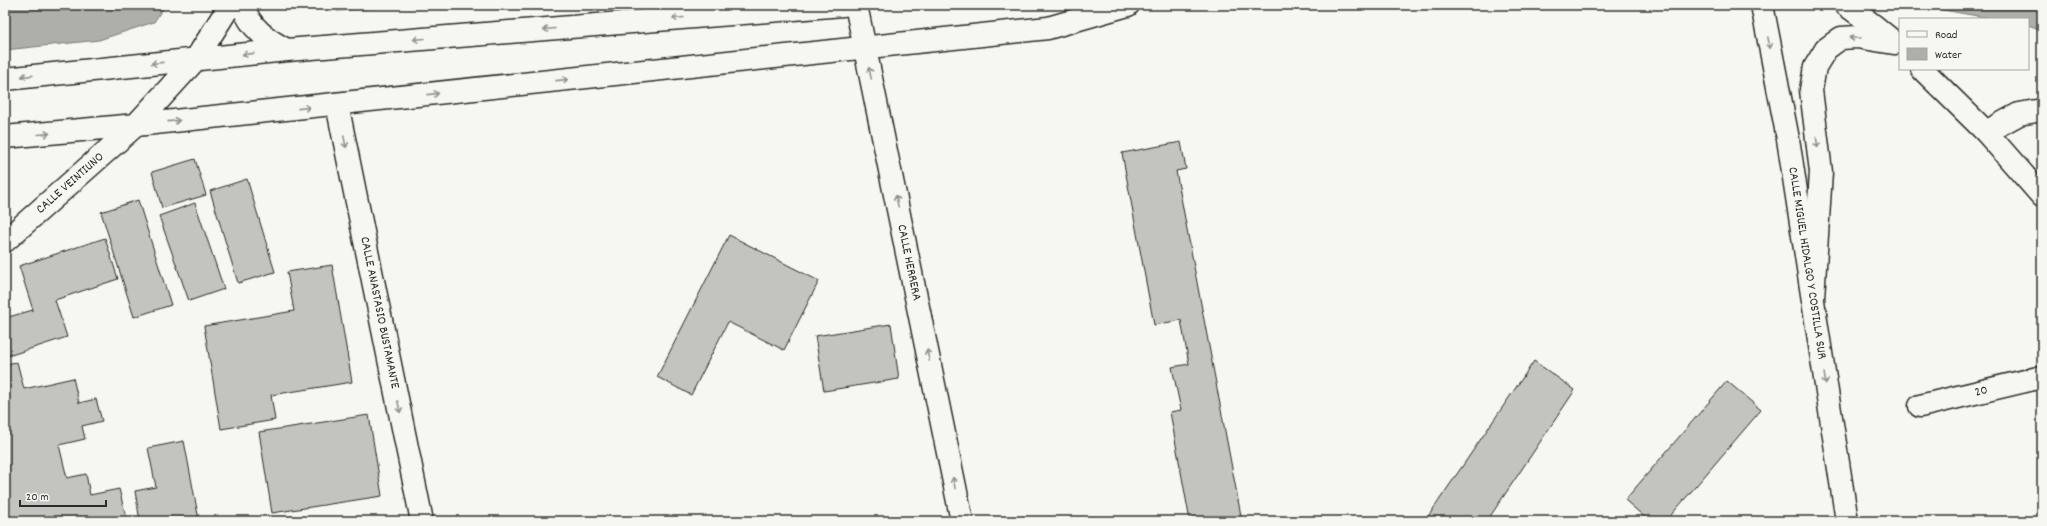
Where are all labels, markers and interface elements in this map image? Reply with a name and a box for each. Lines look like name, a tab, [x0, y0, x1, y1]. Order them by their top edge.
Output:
one-way arrow	[672, 15, 685, 22]
legend	[1899, 18, 2029, 70]
one-way arrow	[543, 25, 556, 32]
text: Road	[1935, 27, 1957, 44]
one-way arrow	[1849, 34, 1862, 42]
one-way arrow	[413, 36, 426, 43]
one-way arrow	[1766, 36, 1774, 49]
text: Water	[1935, 47, 1962, 64]
one-way arrow	[242, 50, 255, 58]
one-way arrow	[151, 59, 164, 67]
one-way arrow	[866, 67, 874, 80]
one-way arrow	[21, 73, 34, 80]
one-way arrow	[555, 77, 568, 84]
one-way arrow	[426, 90, 439, 98]
one-way arrow	[297, 104, 310, 111]
one-way arrow	[167, 118, 180, 125]
one-way arrow	[37, 130, 50, 137]
one-way arrow	[1813, 135, 1821, 148]
one-way arrow	[341, 136, 349, 149]
street label: CALLE VEINTIUNO	[32, 148, 108, 219]
street label: CALLE MIGUEL HIDALGO Y COSTILLA SUR	[1783, 166, 1831, 361]
one-way arrow	[892, 195, 900, 208]
street label: CALLE HERRERA	[892, 223, 926, 303]
street label: CALLE ANASTASIO BUSTAMANTE	[355, 235, 404, 391]
one-way arrow	[924, 349, 932, 362]
one-way arrow	[1821, 372, 1829, 385]
street label: 20	[1973, 381, 1990, 402]
one-way arrow	[395, 400, 403, 413]
one-way arrow	[950, 477, 958, 490]
scale bar	[20, 482, 106, 508]
text: 20 m	[26, 489, 49, 506]

